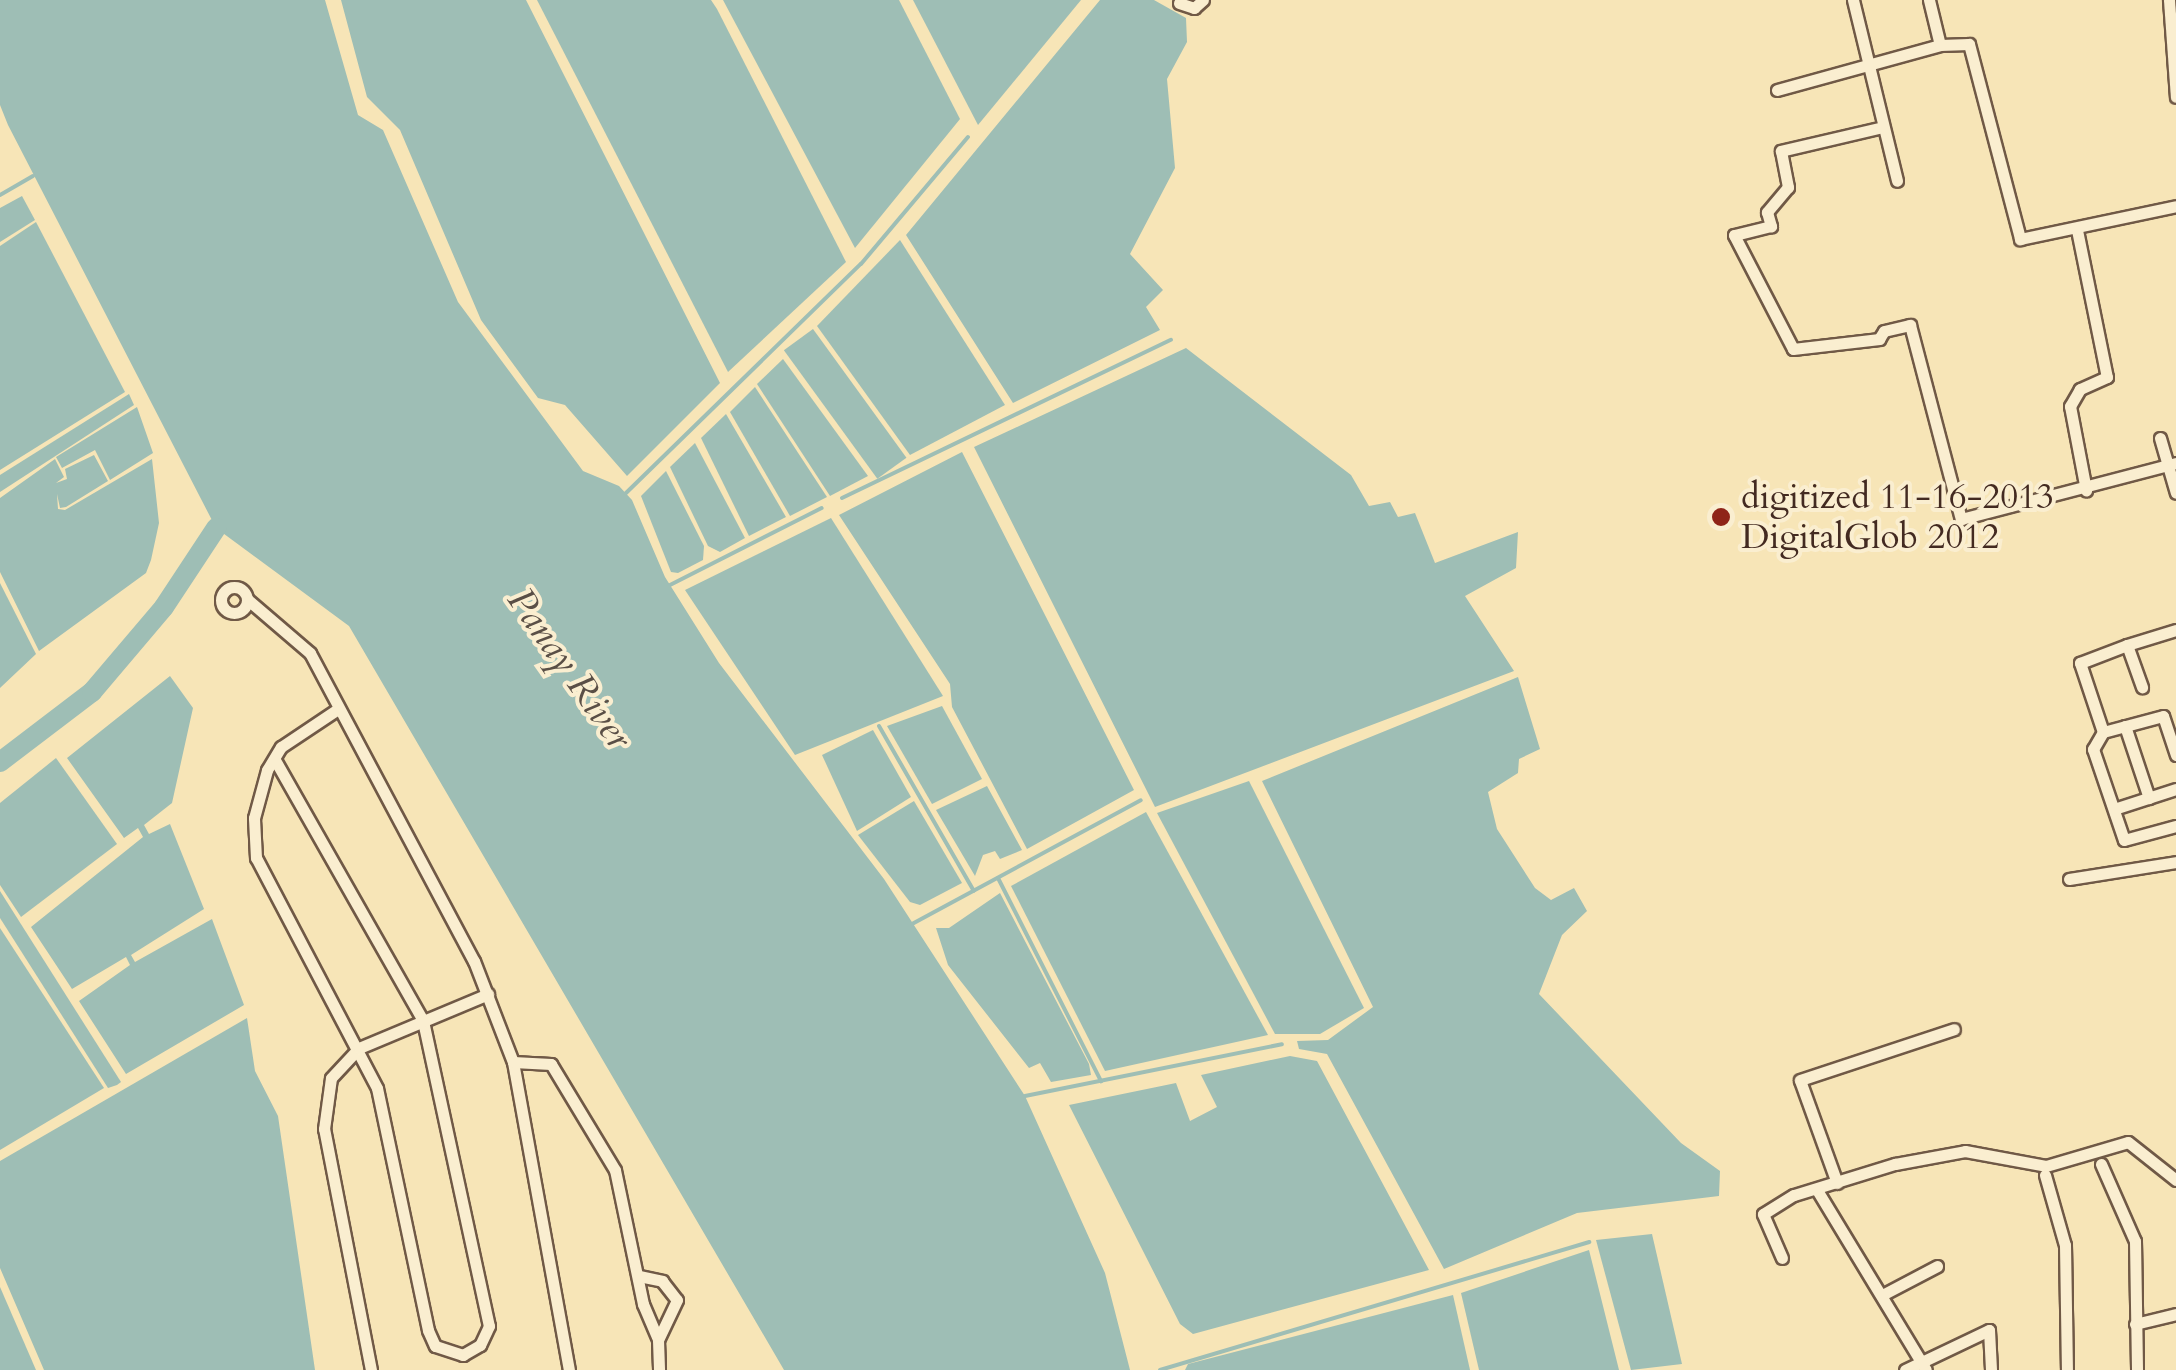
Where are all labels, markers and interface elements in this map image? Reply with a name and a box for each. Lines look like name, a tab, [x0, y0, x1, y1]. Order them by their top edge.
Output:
place label: digitized 11-16-2013 DigitalGlob 2012	[1741, 476, 2054, 558]
marker: digitized 11-16-2013 DigitalGlob 2012	[1710, 506, 1732, 528]
water label: Panay River	[497, 580, 641, 758]

